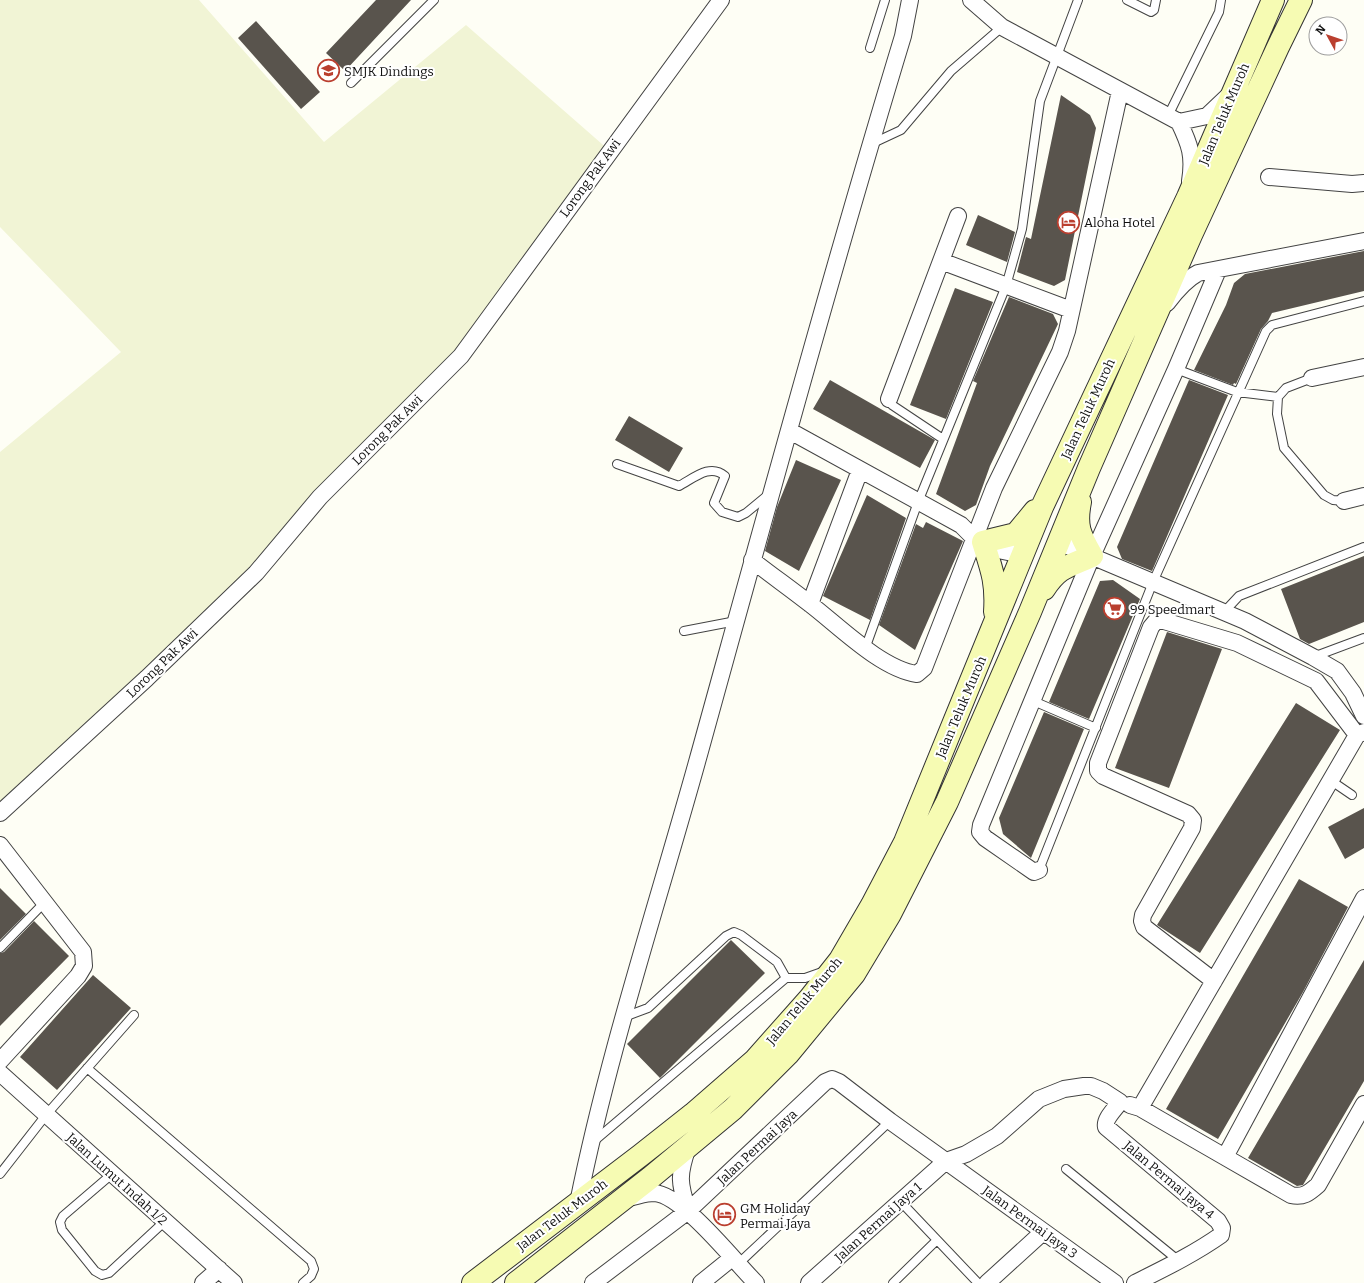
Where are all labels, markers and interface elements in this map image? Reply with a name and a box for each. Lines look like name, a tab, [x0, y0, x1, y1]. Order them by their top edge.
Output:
north arrow	[1308, 16, 1348, 56]
text: N	[1313, 22, 1329, 37]
school or university icon: SMJK Dindings	[315, 58, 341, 84]
street label: Jalan Teluk Muroh	[1195, 61, 1252, 168]
place label: SMJK Dindings	[344, 64, 434, 79]
street label: Lorong Pak Awi	[557, 136, 623, 220]
hotel icon: Aloha Hotel	[1056, 209, 1082, 235]
place label: Aloha Hotel	[1084, 215, 1155, 230]
street label: Jalan Teluk Muroh	[1058, 356, 1118, 463]
street label: Lorong Pak Awi	[349, 392, 425, 468]
supermarket icon: 99 Speedmart	[1101, 596, 1127, 622]
place label: 99 Speedmart	[1130, 602, 1215, 617]
street label: Lorong Pak Awi	[123, 625, 201, 701]
street label: Jalan Teluk Muroh	[932, 654, 989, 761]
street label: Jalan Teluk Muroh	[763, 954, 845, 1048]
street label: Jalan Permai Jaya	[713, 1106, 800, 1188]
street label: Jalan Lumut Indah 1/2	[63, 1129, 170, 1228]
street label: Jalan Permai Jaya 4	[1120, 1137, 1218, 1222]
street label: Jalan Teluk Muroh	[513, 1176, 610, 1254]
street label: Jalan Permai Jaya 1	[831, 1179, 925, 1265]
street label: Jalan Permai Jaya 3	[979, 1182, 1080, 1261]
place label: GM Holiday Permai Jaya	[740, 1201, 811, 1231]
hotel icon: GM Holiday Permai Jaya	[711, 1202, 737, 1228]

